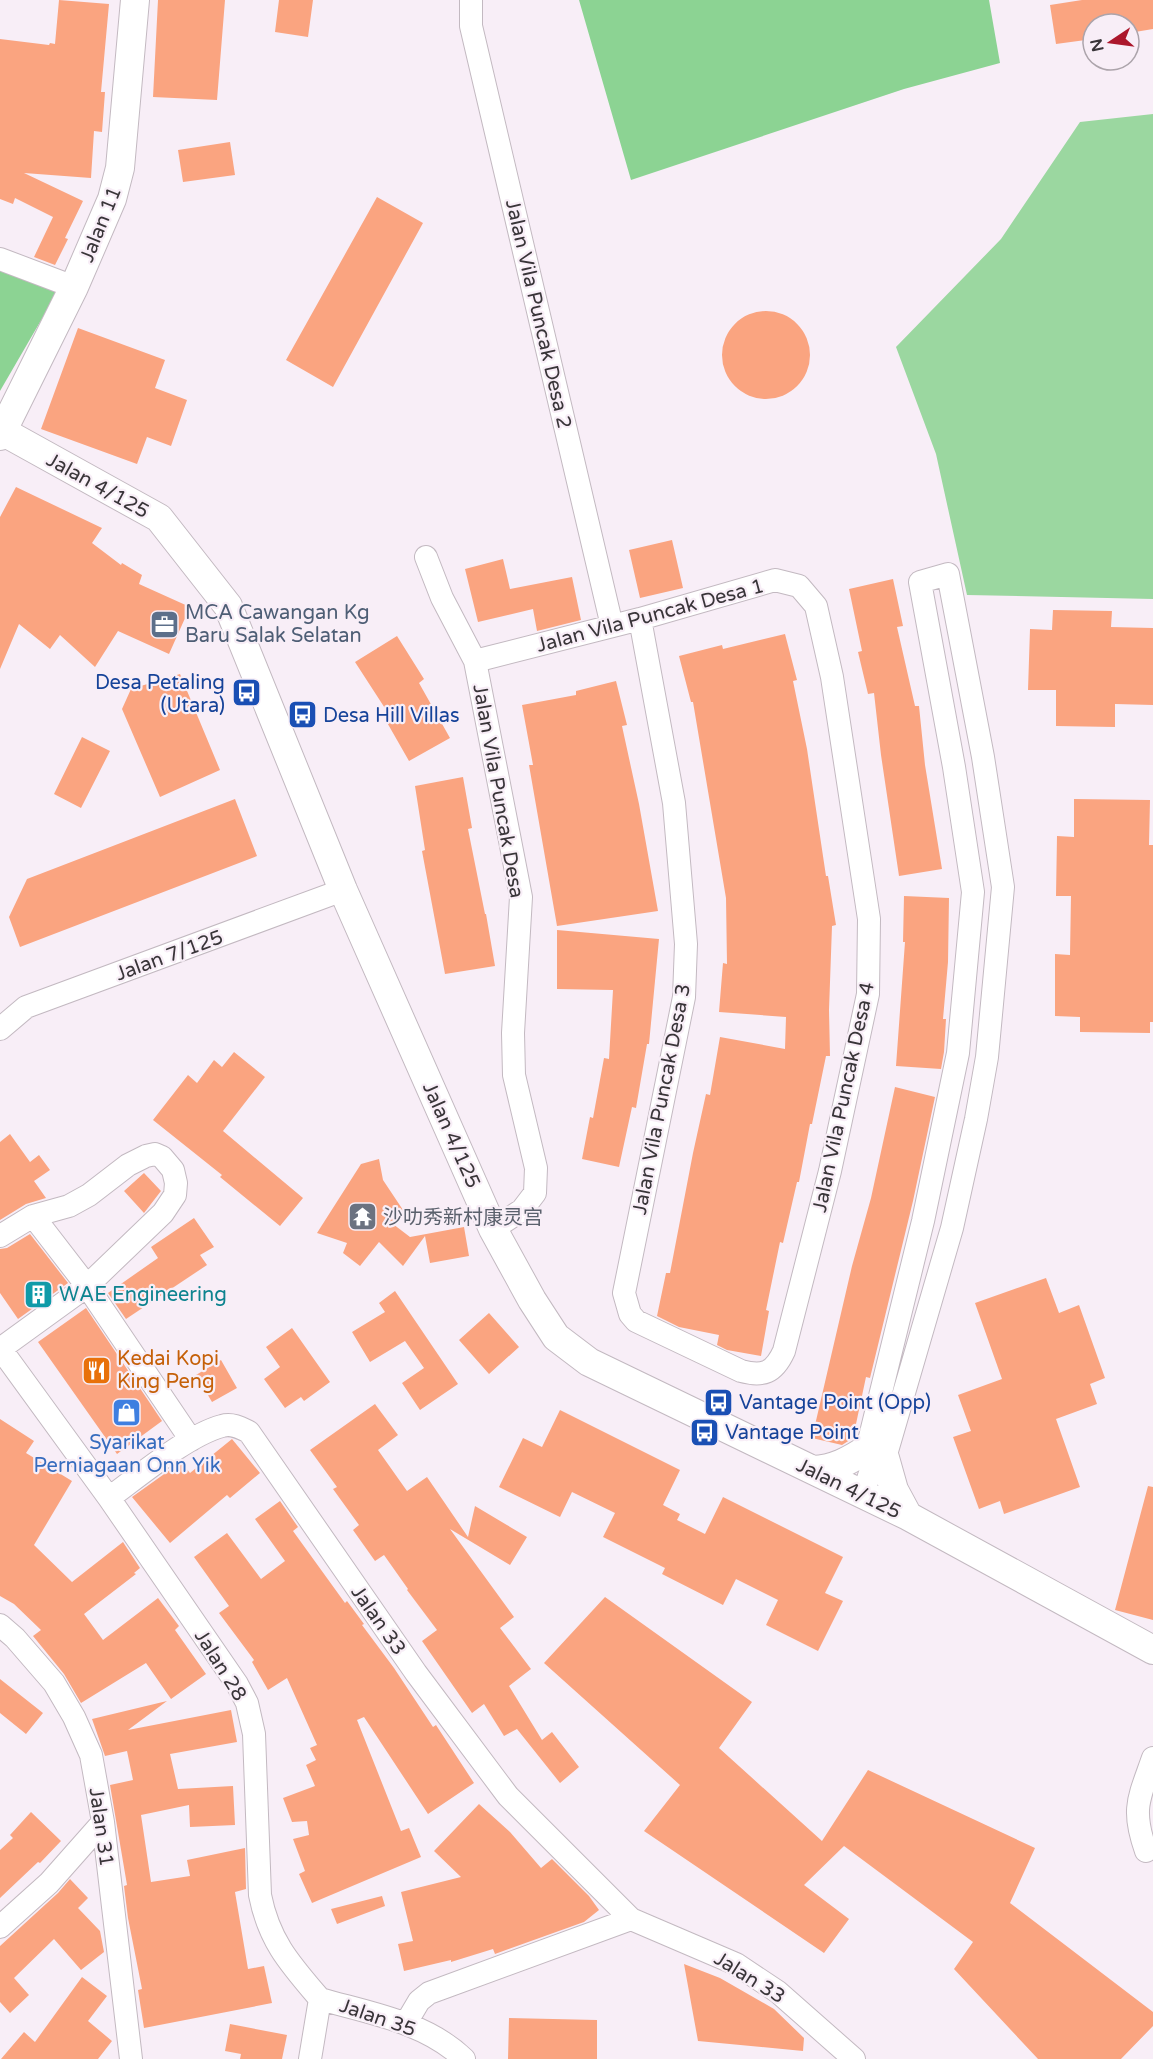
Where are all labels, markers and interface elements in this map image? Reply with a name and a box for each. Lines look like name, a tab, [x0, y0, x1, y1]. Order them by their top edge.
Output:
north arrow	[1081, 12, 1141, 72]
text: N	[1086, 37, 1109, 54]
street label: Jalan 11	[75, 183, 127, 266]
street label: Jalan Vila Puncak Desa 2	[500, 197, 576, 431]
street label: Jalan 4/125	[42, 448, 153, 524]
street label: Jalan Vila Puncak Desa 1	[534, 574, 767, 658]
place label: MCA Cawangan Kg Baru Salak Selatan	[185, 601, 370, 648]
office icon: MCA Cawangan Kg Baru Salak Selatan	[148, 608, 180, 640]
place label: Desa Petaling (Utara)	[95, 671, 225, 718]
bus stop icon: Desa Petaling (Utara)	[230, 677, 262, 709]
street label: Jalan Vila Puncak Desa	[467, 682, 529, 900]
bus stop icon: Desa Hill Villas	[286, 699, 318, 731]
place label: Desa Hill Villas	[323, 704, 460, 728]
street label: Jalan 7/125	[112, 925, 226, 986]
street label: Jalan Vila Puncak Desa 4	[808, 980, 880, 1214]
street label: Jalan Vila Puncak Desa 3	[628, 982, 696, 1217]
street label: Jalan 4/125	[417, 1079, 485, 1192]
temple icon: 沙叻秀新村康灵宫	[346, 1201, 378, 1233]
place label: 沙叻秀新村康灵宫	[383, 1206, 543, 1230]
building icon: WAE Engineering	[22, 1278, 54, 1310]
place label: WAE Engineering	[59, 1283, 227, 1307]
place label: Kedai Kopi King Peng	[117, 1347, 219, 1394]
restaurant icon: Kedai Kopi King Peng	[80, 1354, 112, 1386]
bus stop icon: Vantage Point (Opp)	[702, 1386, 734, 1418]
place label: Vantage Point (Opp)	[739, 1391, 931, 1415]
shop icon: Syarikat Perniagaan Onn Yik	[111, 1396, 143, 1428]
bus stop icon: Vantage Point	[688, 1416, 720, 1448]
place label: Vantage Point	[725, 1421, 859, 1445]
place label: Syarikat Perniagaan Onn Yik	[33, 1431, 221, 1478]
street label: Jalan 4/125	[792, 1453, 905, 1525]
street label: Jalan 33	[346, 1581, 411, 1660]
street label: Jalan 28	[189, 1626, 251, 1706]
street label: Jalan 31	[84, 1786, 118, 1868]
street label: Jalan 33	[709, 1947, 789, 2009]
street label: Jalan 35	[336, 1994, 419, 2042]

